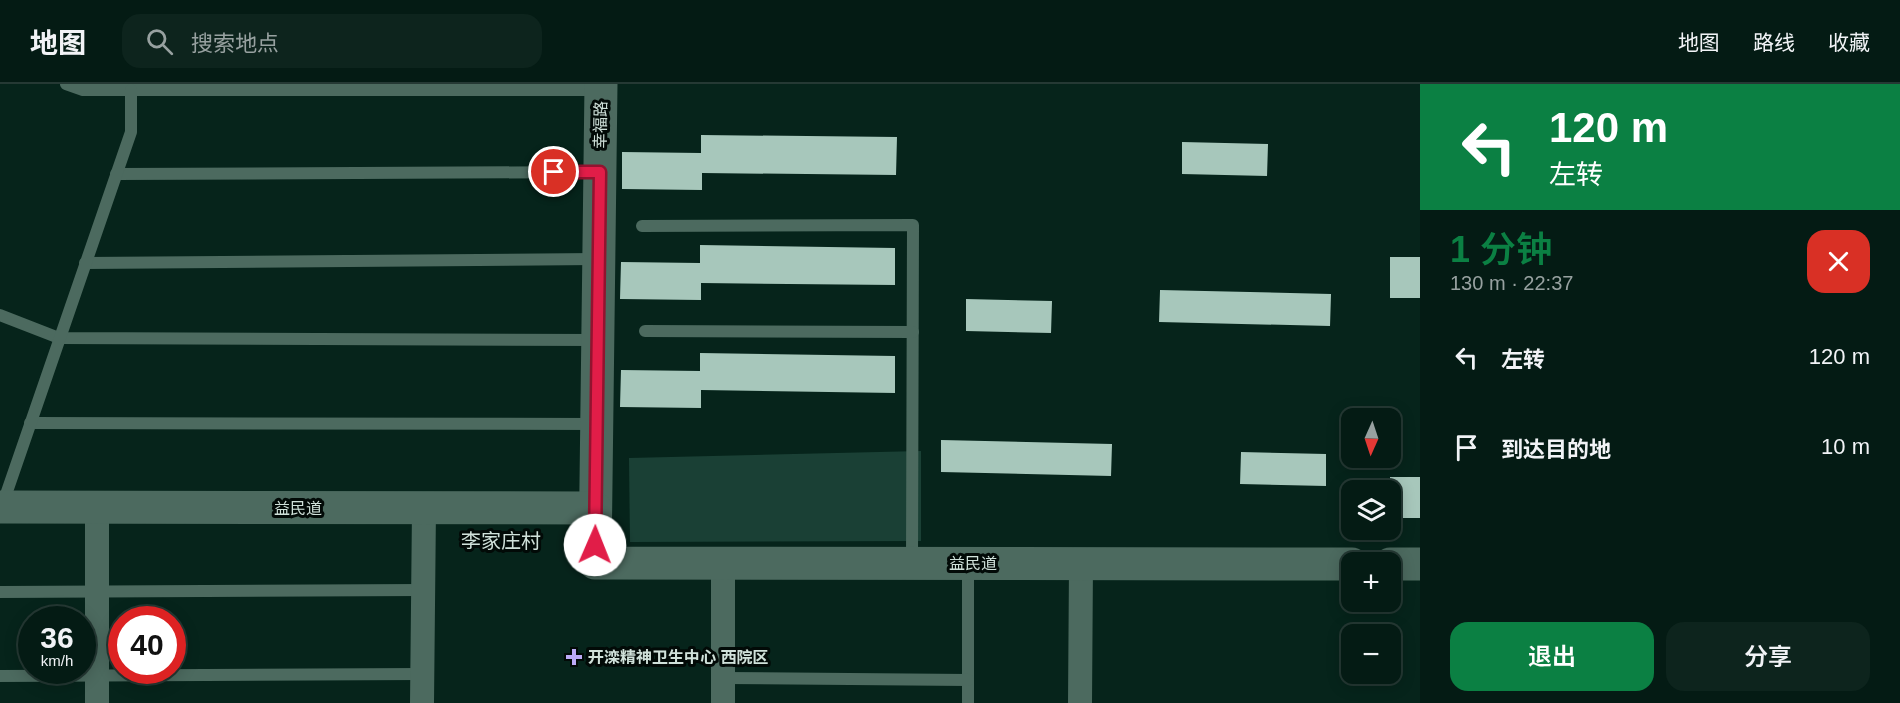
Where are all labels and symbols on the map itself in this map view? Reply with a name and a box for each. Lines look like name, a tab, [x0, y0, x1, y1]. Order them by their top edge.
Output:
street label: 幸福路	[592, 101, 609, 149]
pin	[528, 146, 579, 197]
north arrow	[1341, 408, 1401, 468]
street label: 益民道	[274, 500, 322, 517]
position arrow	[563, 513, 627, 577]
district label: 李家庄村	[461, 530, 541, 552]
street label: 益民道	[949, 555, 997, 572]
speed limit sign: 40	[108, 606, 186, 684]
marker: 开滦精神卫生中心 西院区	[565, 648, 583, 666]
place label: 开滦精神卫生中心 西院区	[588, 648, 768, 666]

